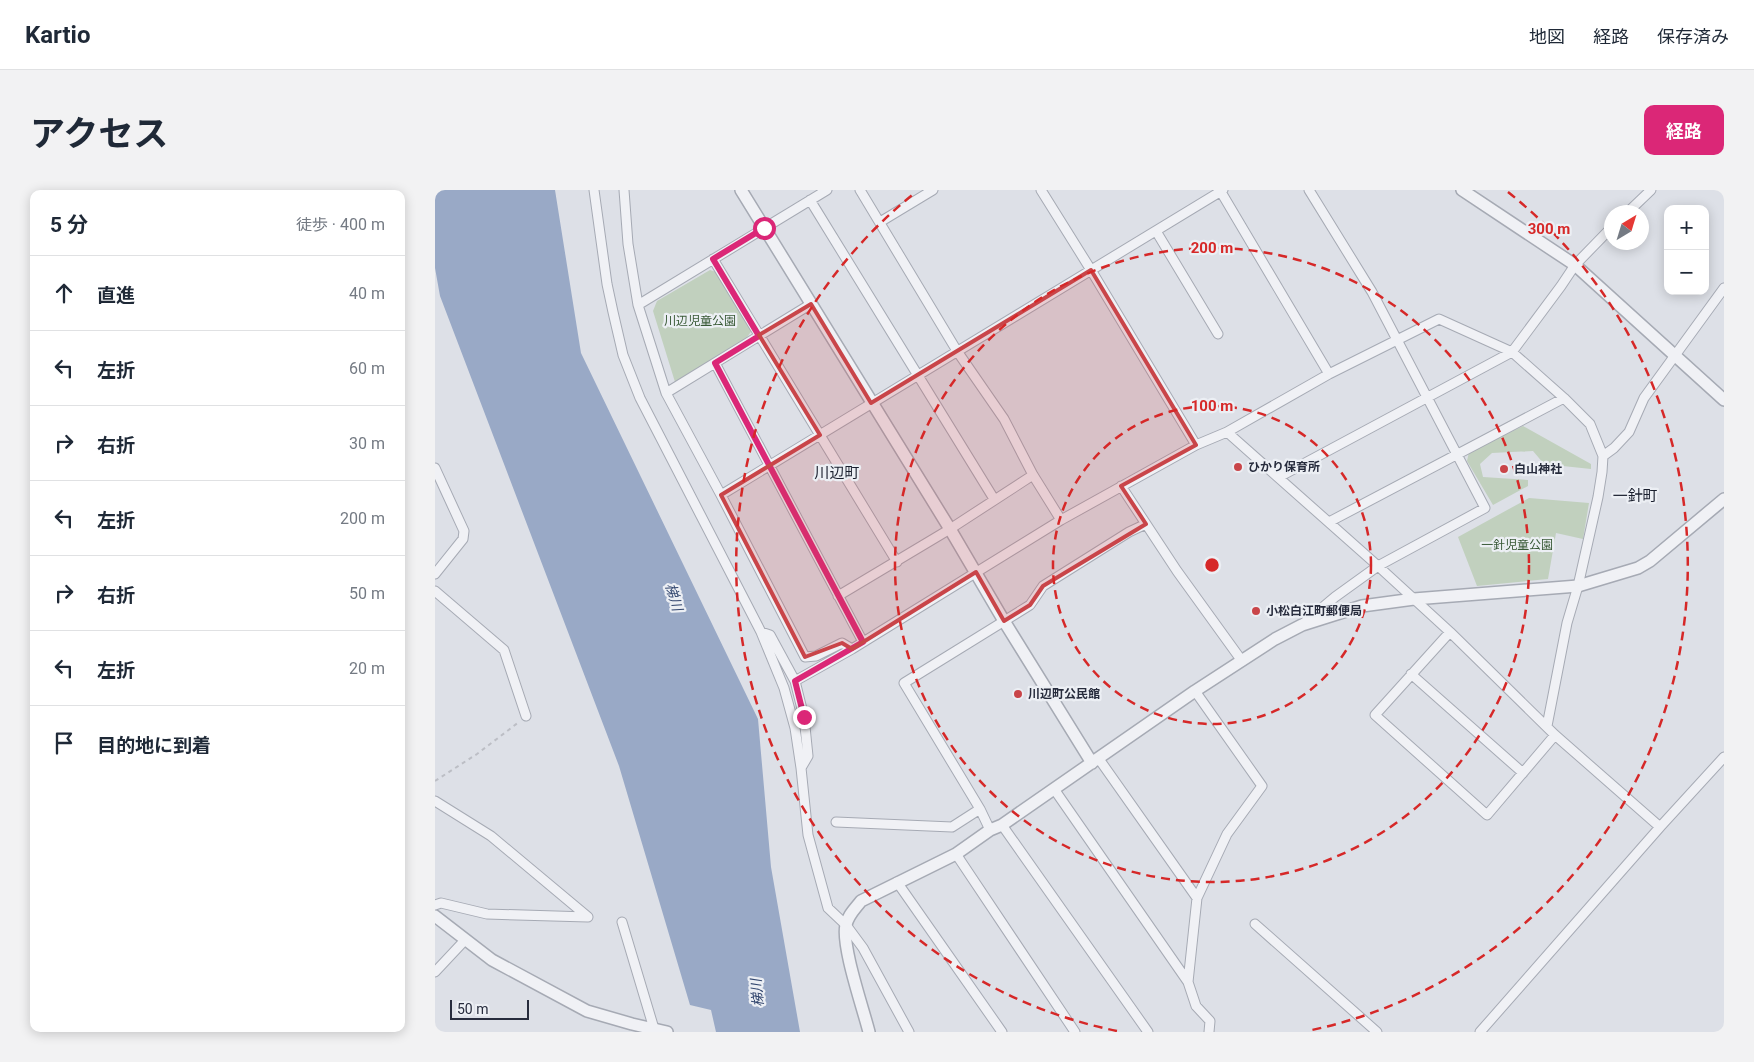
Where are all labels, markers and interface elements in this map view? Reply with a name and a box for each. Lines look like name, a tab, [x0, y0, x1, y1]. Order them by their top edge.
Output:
text: Kartio	[25, 21, 91, 49]
text: 地図	[1529, 26, 1565, 47]
text: 経路	[1593, 26, 1629, 47]
text: 保存済み	[1657, 26, 1729, 47]
button: 経路	[1644, 105, 1724, 155]
text: アクセス	[30, 114, 168, 155]
north arrow	[1604, 205, 1649, 250]
map controls	[1664, 205, 1709, 295]
button: +	[1664, 205, 1709, 250]
text: 5 分	[50, 213, 88, 237]
text: 徒歩 · 400 m	[296, 215, 385, 234]
route start	[753, 217, 776, 240]
text: 300 m	[1528, 220, 1570, 238]
text: 200 m	[1191, 239, 1233, 257]
button: −	[1664, 250, 1709, 295]
icon: ahead	[50, 279, 78, 307]
text: 直進	[97, 284, 135, 307]
text: 40 m	[349, 284, 385, 303]
park label: 川辺児童公園	[664, 314, 736, 328]
icon: left	[50, 354, 78, 382]
text: 左折	[97, 359, 135, 382]
text: 60 m	[349, 359, 385, 378]
text: 100 m	[1191, 397, 1233, 415]
icon: right	[50, 429, 78, 457]
text: 右折	[97, 434, 135, 457]
text: 30 m	[349, 434, 385, 453]
place label: ひかり保育所	[1248, 460, 1320, 474]
marker: ひかり保育所	[1232, 461, 1244, 473]
place label: 白山神社	[1514, 462, 1562, 476]
marker: 白山神社	[1498, 463, 1510, 475]
district label: 川辺町	[814, 464, 860, 482]
district label: 一針町	[1612, 487, 1658, 505]
icon: left	[50, 504, 78, 532]
text: 左折	[97, 509, 135, 532]
text: 200 m	[340, 509, 385, 528]
park label: 一針児童公園	[1481, 538, 1553, 552]
centre of rings	[1203, 556, 1221, 574]
icon: right	[50, 579, 78, 607]
water label: 梯川	[662, 581, 686, 615]
text: 右折	[97, 584, 135, 607]
text: 50 m	[349, 584, 385, 603]
place label: 小松白江町郵便局	[1266, 604, 1362, 618]
marker: 小松白江町郵便局	[1250, 605, 1262, 617]
icon: left	[50, 654, 78, 682]
text: 左折	[97, 659, 135, 682]
text: 20 m	[349, 659, 385, 678]
place label: 川辺町公民館	[1028, 687, 1100, 701]
marker: 川辺町公民館	[1012, 688, 1024, 700]
route end	[793, 706, 816, 729]
icon: arrive	[50, 729, 78, 757]
text: 目的地に到着	[97, 734, 211, 757]
water label: 梯川	[748, 976, 766, 1008]
scale bar	[450, 997, 529, 1020]
text: 50 m	[457, 1001, 489, 1017]

